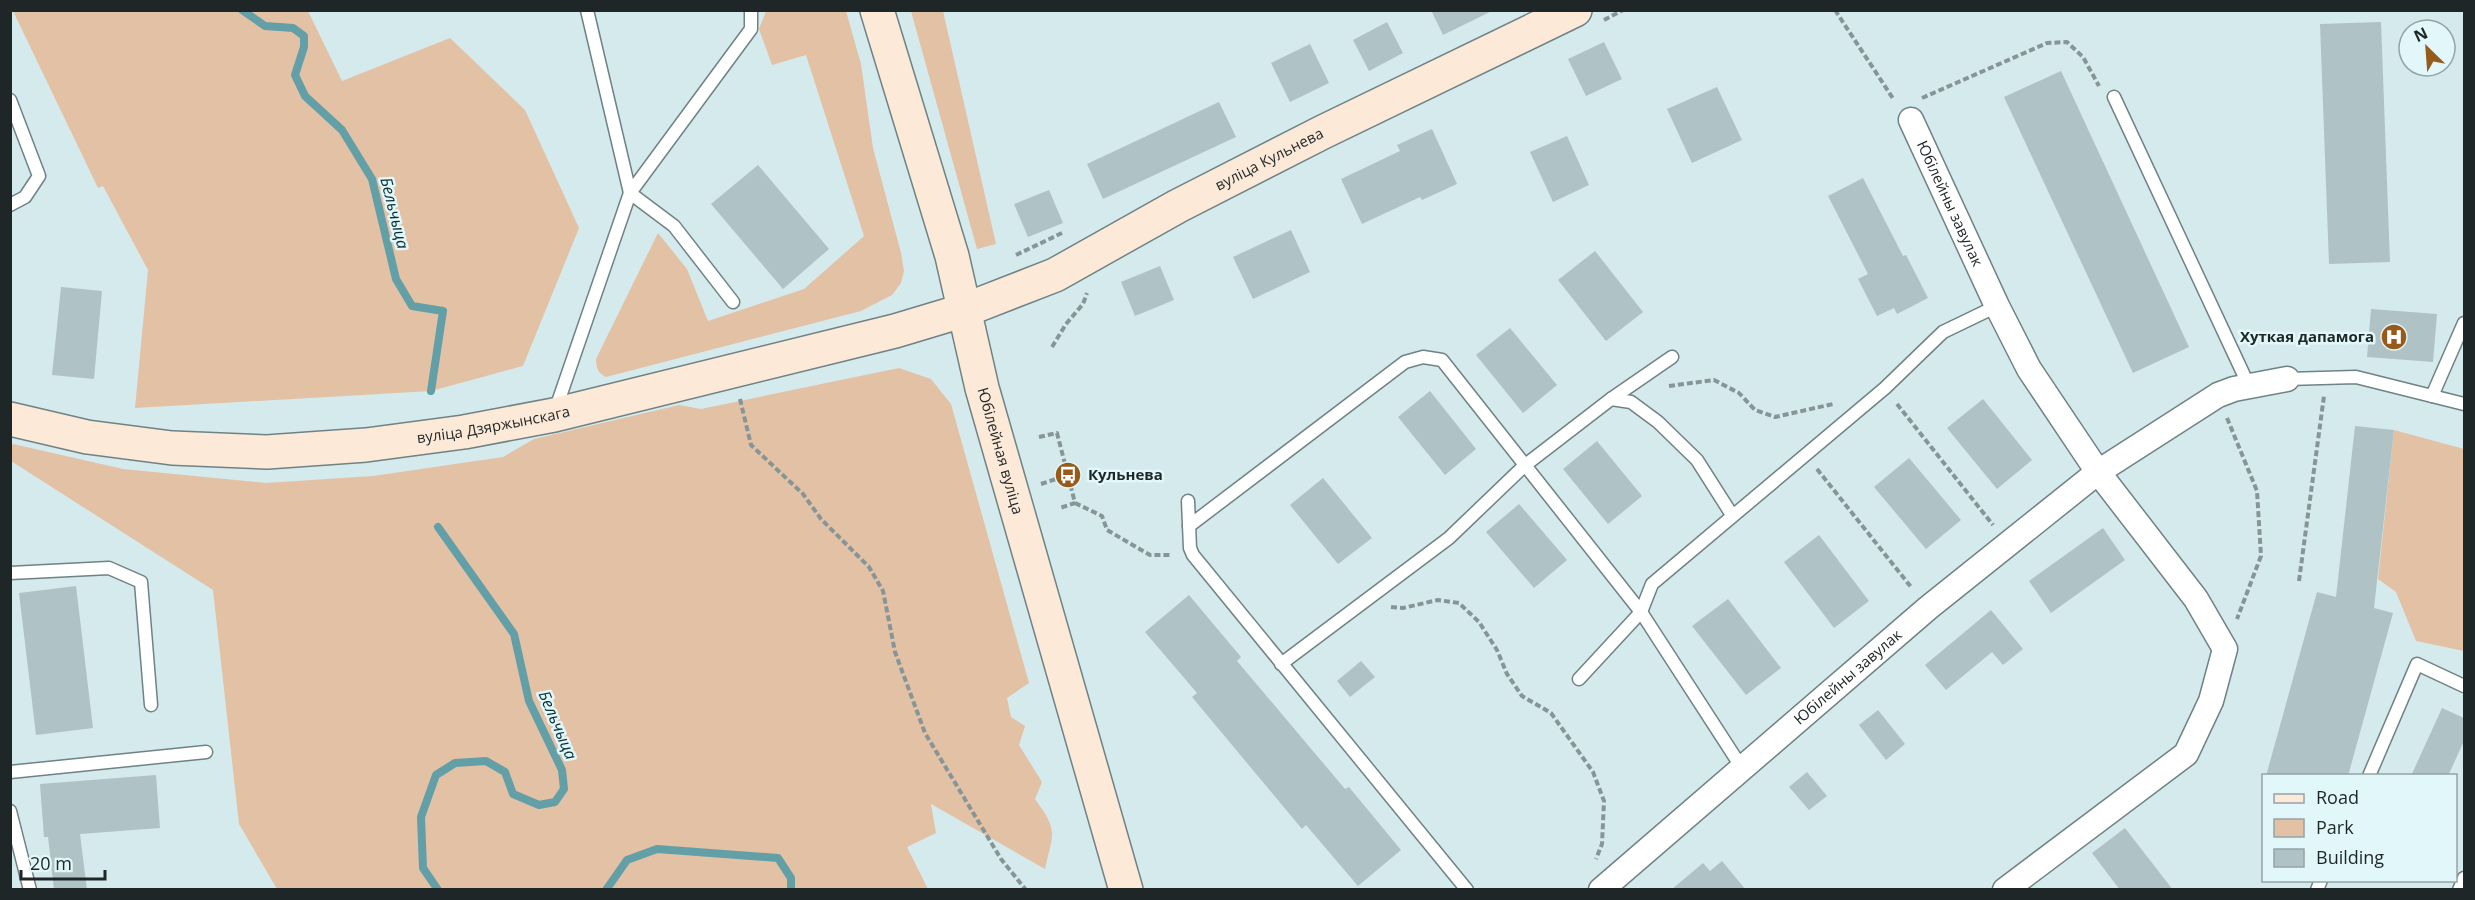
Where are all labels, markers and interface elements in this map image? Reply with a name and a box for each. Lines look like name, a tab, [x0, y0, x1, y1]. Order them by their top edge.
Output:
north arrow	[2397, 18, 2457, 78]
text: N	[2410, 22, 2431, 47]
street label: вуліца Кульнева	[1211, 122, 1327, 194]
street label: Юбілейны завулак	[1913, 137, 1988, 269]
water label: Бельчыца	[376, 175, 414, 251]
hospital icon: Хуткая дапамога	[2379, 322, 2409, 352]
place label: Хуткая дапамога	[2240, 326, 2374, 346]
street label: Юбілейная вуліца	[973, 385, 1029, 517]
street label: вуліца Дзяржынскага	[415, 400, 572, 447]
bus stop icon: Кульнева	[1053, 460, 1083, 490]
place label: Кульнева	[1088, 464, 1163, 484]
street label: Юбілейны завулак	[1789, 624, 1906, 728]
water label: Бельчыца	[534, 687, 582, 763]
legend	[2262, 774, 2457, 882]
text: Road	[2316, 785, 2359, 809]
text: Park	[2316, 815, 2354, 839]
scale bar	[21, 843, 105, 881]
text: Building	[2316, 845, 2384, 869]
text: 20 m	[30, 851, 72, 875]

